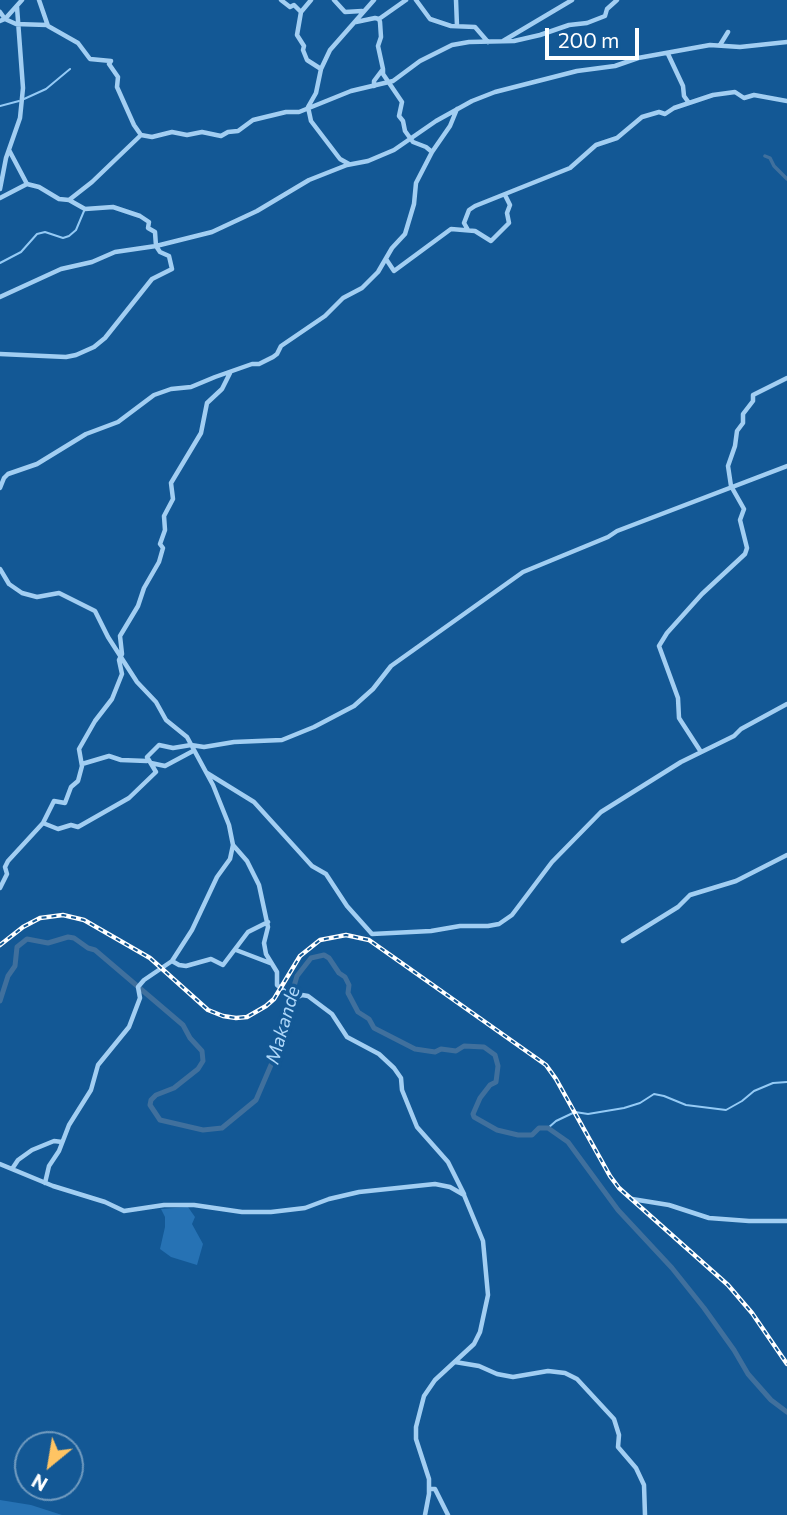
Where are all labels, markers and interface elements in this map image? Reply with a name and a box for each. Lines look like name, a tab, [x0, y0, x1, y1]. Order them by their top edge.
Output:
scale bar	[549, 14, 644, 58]
text: 200 m	[558, 27, 619, 52]
water label: Makande	[261, 983, 305, 1067]
north arrow	[14, 1431, 84, 1501]
text: N	[27, 1469, 51, 1496]

